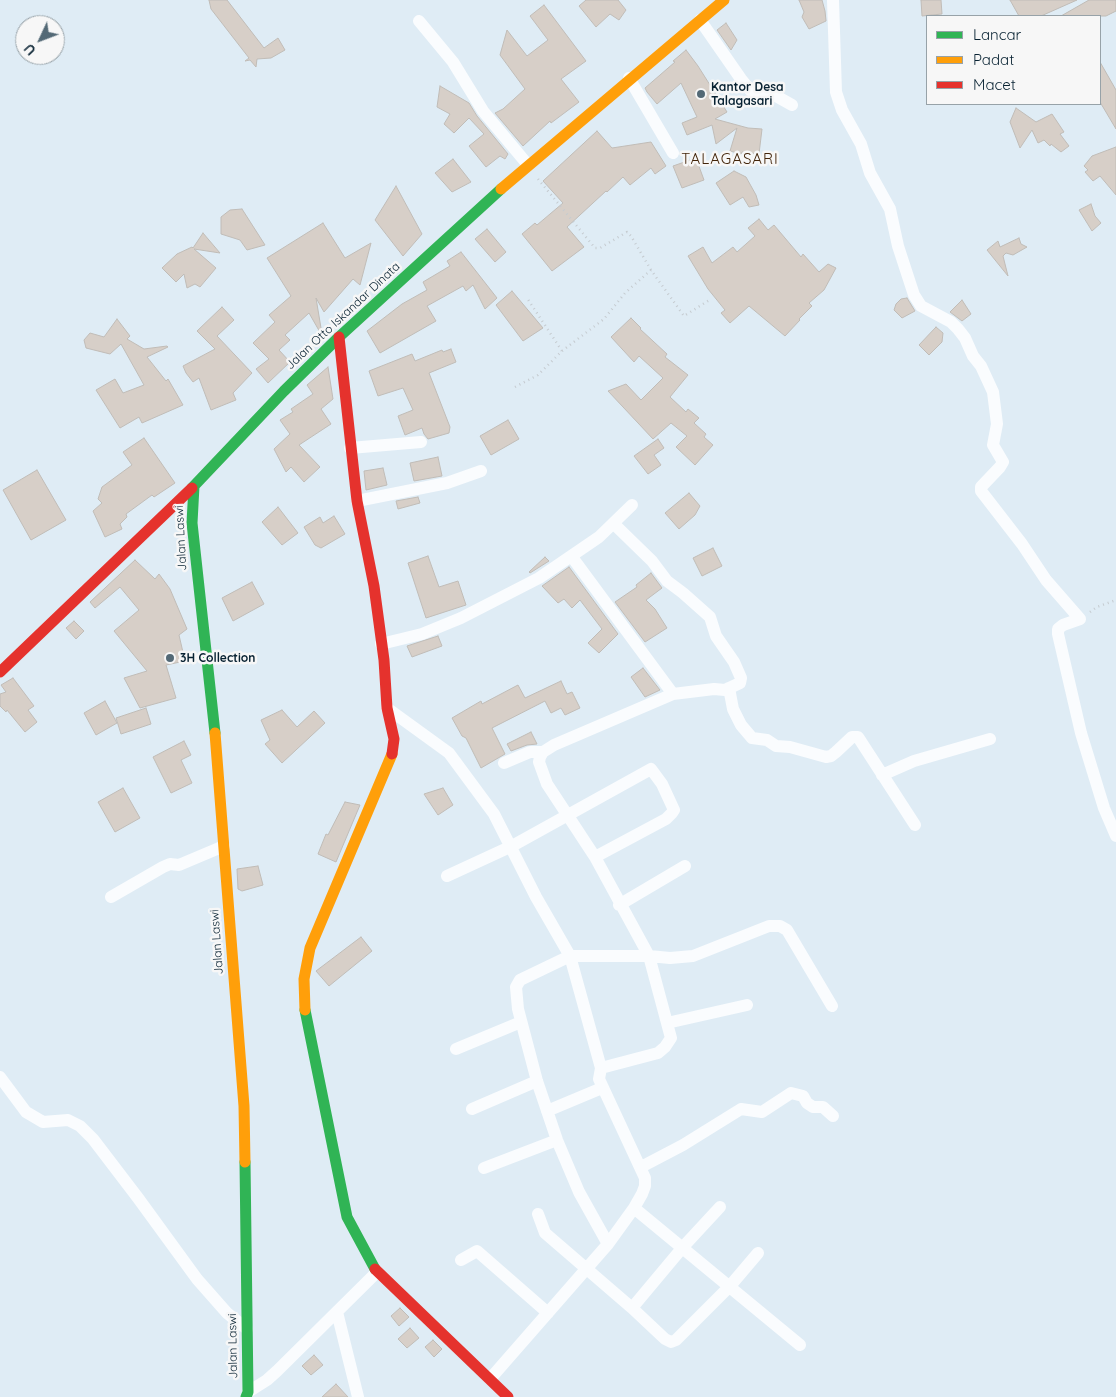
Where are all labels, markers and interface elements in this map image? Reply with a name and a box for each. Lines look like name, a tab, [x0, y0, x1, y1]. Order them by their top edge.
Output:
north arrow	[15, 15, 65, 65]
legend	[926, 15, 1101, 105]
text: Lancar	[973, 25, 1021, 44]
text: U	[20, 40, 40, 59]
text: Padat	[973, 50, 1014, 69]
text: Macet	[973, 75, 1016, 94]
place label: Kantor Desa Talagasari	[711, 80, 784, 108]
marker: Kantor Desa Talagasari	[695, 88, 707, 100]
district label: TALAGASARI	[680, 150, 780, 168]
street label: Jalan Otto Iskandar Dinata	[283, 259, 403, 373]
street label: Jalan Laswi	[172, 505, 190, 571]
place label: 3H Collection	[180, 651, 256, 665]
marker: 3H Collection	[164, 652, 176, 664]
street label: Jalan Laswi	[208, 909, 226, 975]
street label: Jalan Laswi	[225, 1313, 241, 1379]

